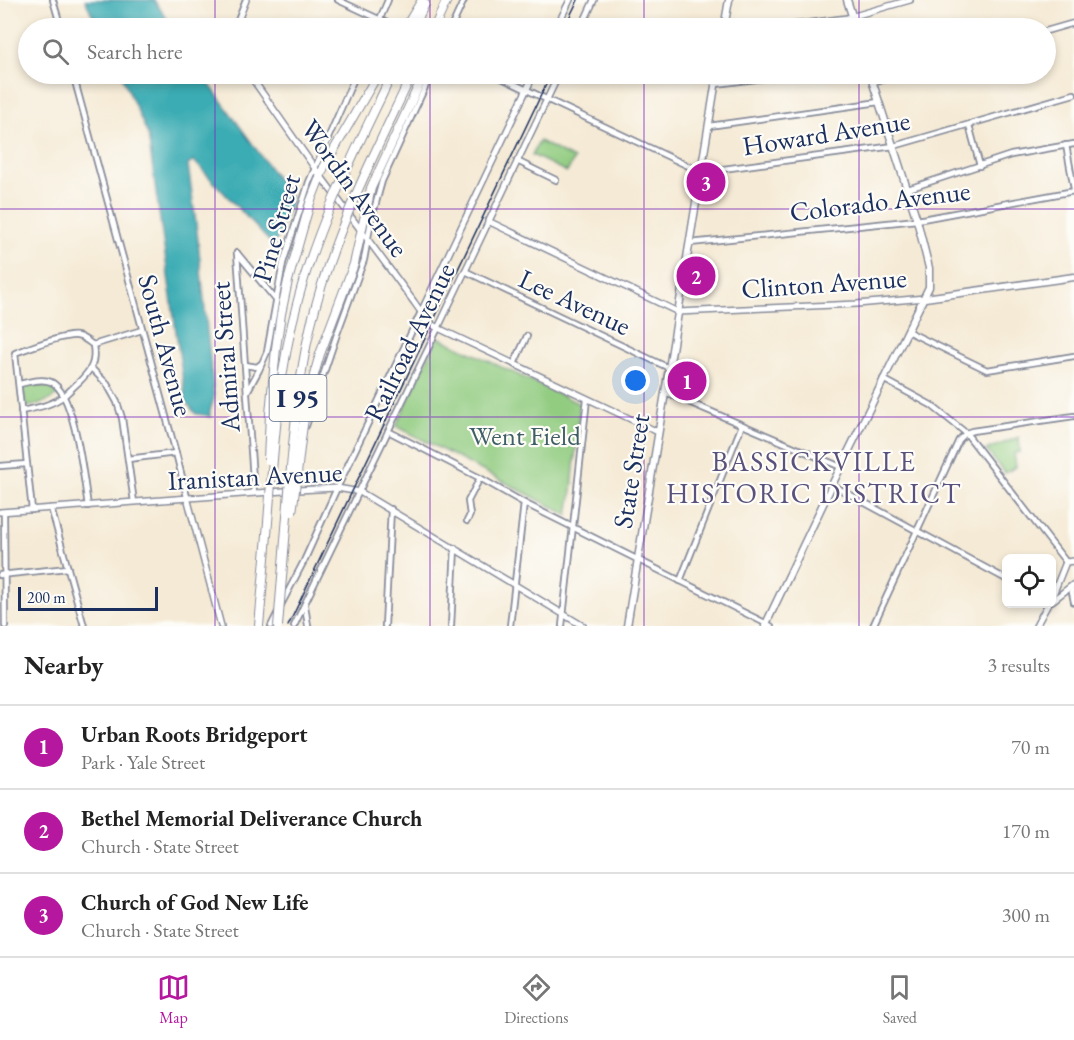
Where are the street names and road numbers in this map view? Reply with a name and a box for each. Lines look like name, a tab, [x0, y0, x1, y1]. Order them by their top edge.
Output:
street label: Howard Avenue	[740, 102, 912, 164]
street label: Wordin Avenue	[293, 112, 417, 264]
street label: Pine Street	[244, 169, 308, 286]
street label: Colorado Avenue	[788, 173, 972, 229]
street label: Railroad Avenue	[356, 257, 462, 427]
street label: Clinton Avenue	[740, 260, 908, 306]
street label: Lee Avenue	[513, 261, 637, 343]
street label: South Avenue	[130, 270, 202, 420]
street label: Admiral Street	[202, 280, 248, 435]
road number: I 95	[270, 375, 326, 421]
street label: State Street	[605, 411, 657, 531]
street label: Iranistan Avenue	[167, 454, 343, 498]

